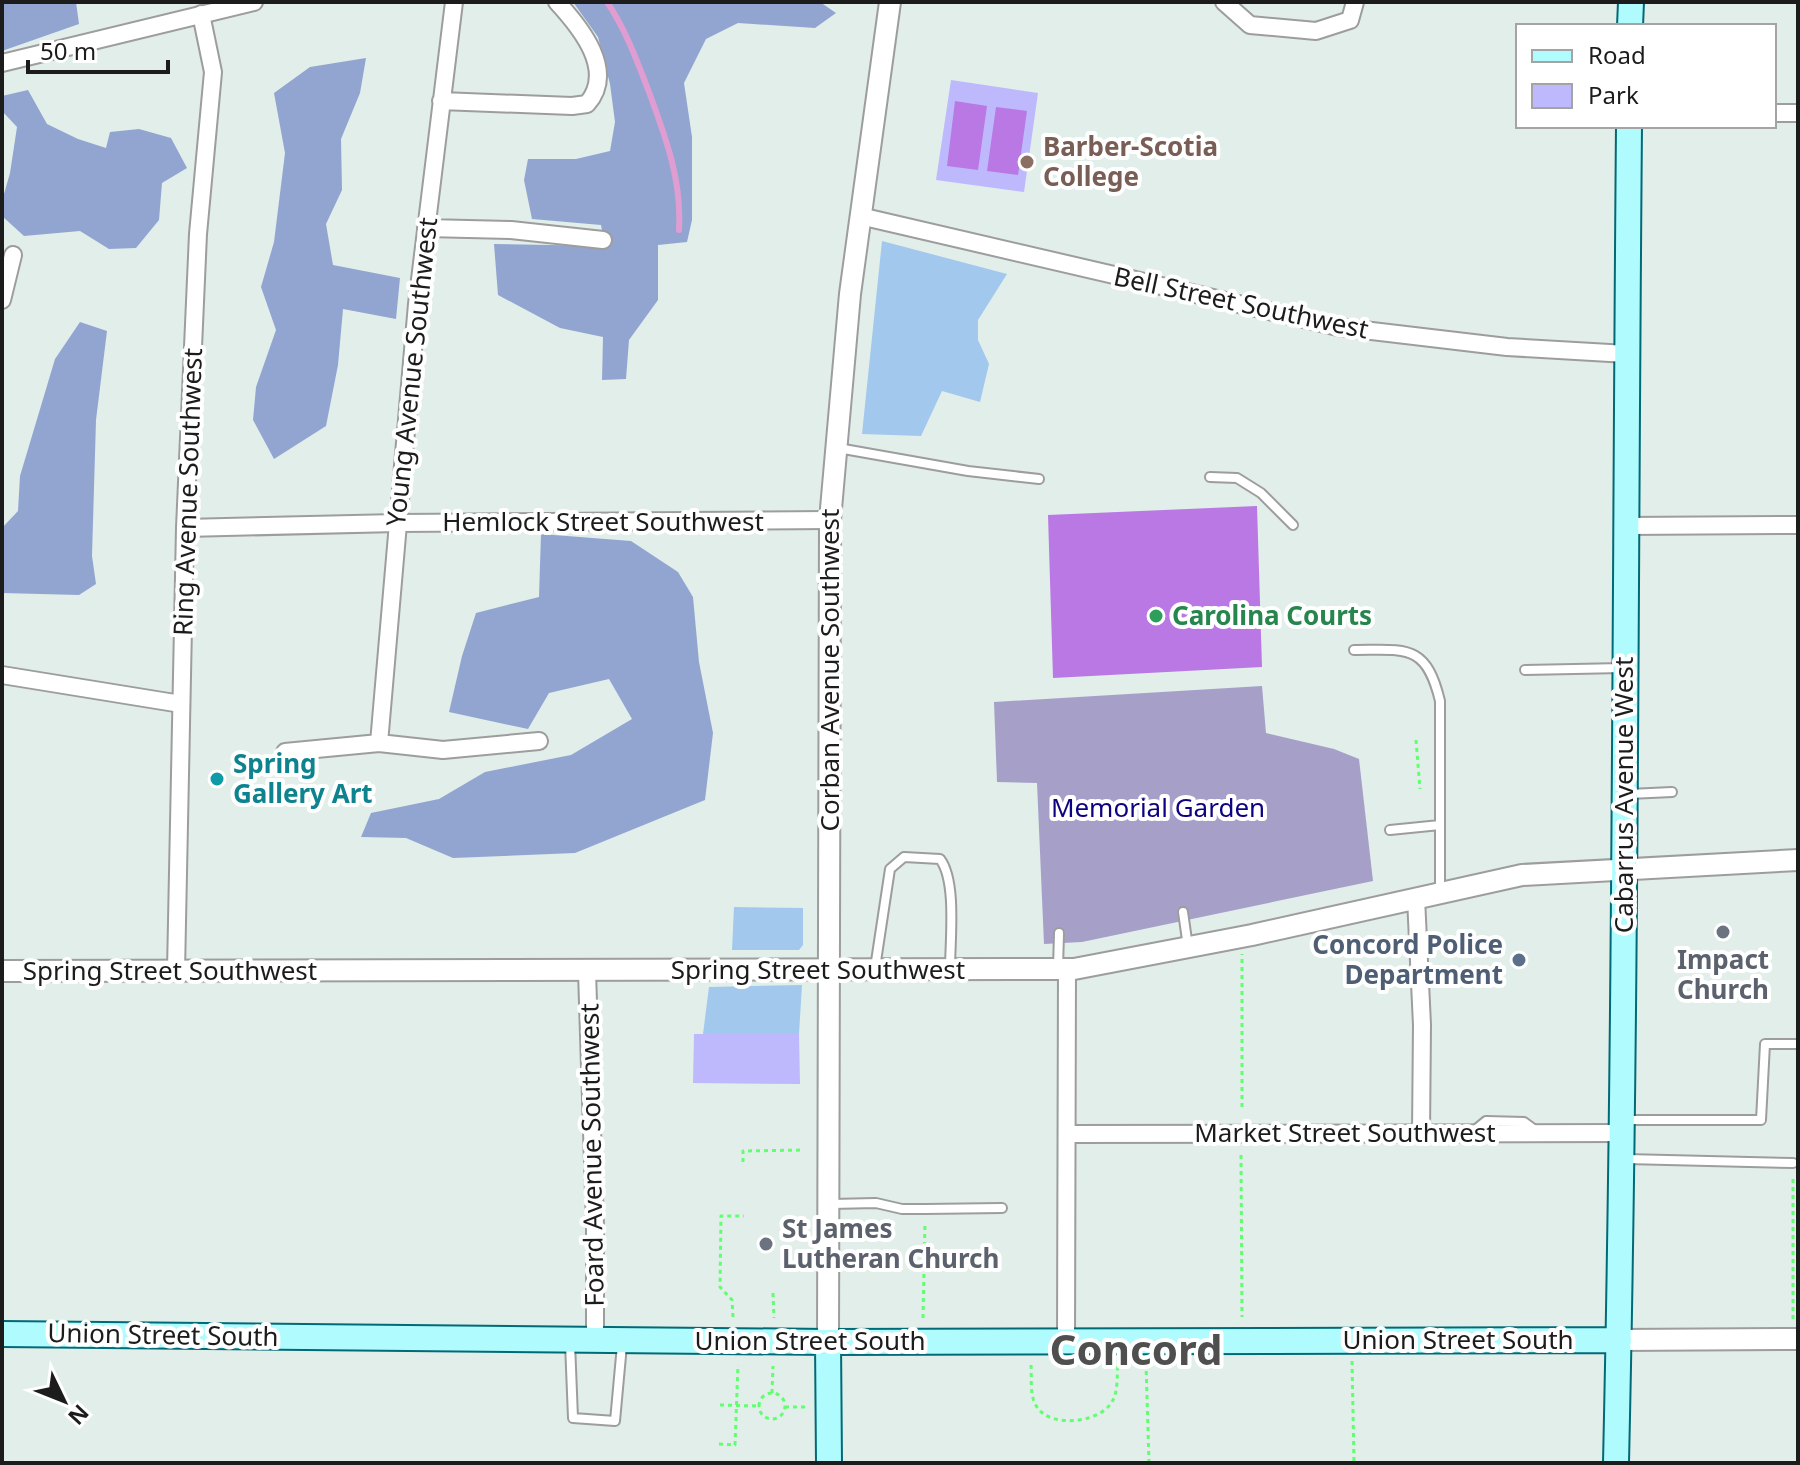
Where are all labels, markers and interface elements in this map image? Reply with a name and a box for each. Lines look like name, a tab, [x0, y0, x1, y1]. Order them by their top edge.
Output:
scale bar	[28, 24, 168, 74]
legend	[1516, 24, 1776, 128]
text: 50 m	[40, 34, 96, 67]
text: Road	[1588, 38, 1646, 71]
text: Park	[1588, 78, 1639, 111]
place label: Barber-Scotia College	[1043, 128, 1218, 194]
marker: Barber-Scotia College	[1018, 153, 1036, 171]
street label: Young Avenue Southwest	[377, 216, 445, 528]
street label: Bell Street Southwest	[1111, 257, 1372, 347]
street label: Ring Avenue Southwest	[164, 347, 210, 637]
street label: Hemlock Street Southwest	[442, 503, 764, 539]
street label: Corban Avenue Southwest	[811, 509, 847, 831]
place label: Carolina Courts	[1172, 597, 1372, 633]
marker: Carolina Courts	[1147, 607, 1165, 625]
street label: Cabarrus Avenue West	[1605, 657, 1641, 933]
place label: Spring Gallery Art	[233, 745, 373, 811]
marker: Spring Gallery Art	[208, 770, 226, 788]
park label: Memorial Garden	[1051, 789, 1265, 825]
marker: Impact Church	[1714, 923, 1732, 941]
place label: Concord Police Department	[1312, 926, 1503, 992]
place label: Impact Church	[1677, 941, 1769, 1007]
street label: Spring Street Southwest	[671, 951, 965, 987]
marker: Concord Police Department	[1510, 951, 1528, 969]
street label: Spring Street Southwest	[23, 952, 317, 988]
street label: Foard Avenue Southwest	[570, 1003, 612, 1307]
street label: Market Street Southwest	[1194, 1114, 1496, 1150]
place label: St James Lutheran Church	[782, 1210, 999, 1276]
marker: St James Lutheran Church	[757, 1235, 775, 1253]
street label: Union Street South	[47, 1314, 279, 1354]
district label: Concord	[1050, 1320, 1222, 1377]
street label: Union Street South	[1342, 1321, 1574, 1357]
street label: Union Street South	[694, 1322, 926, 1358]
north arrow	[24, 1361, 104, 1441]
text: N	[62, 1399, 96, 1432]

